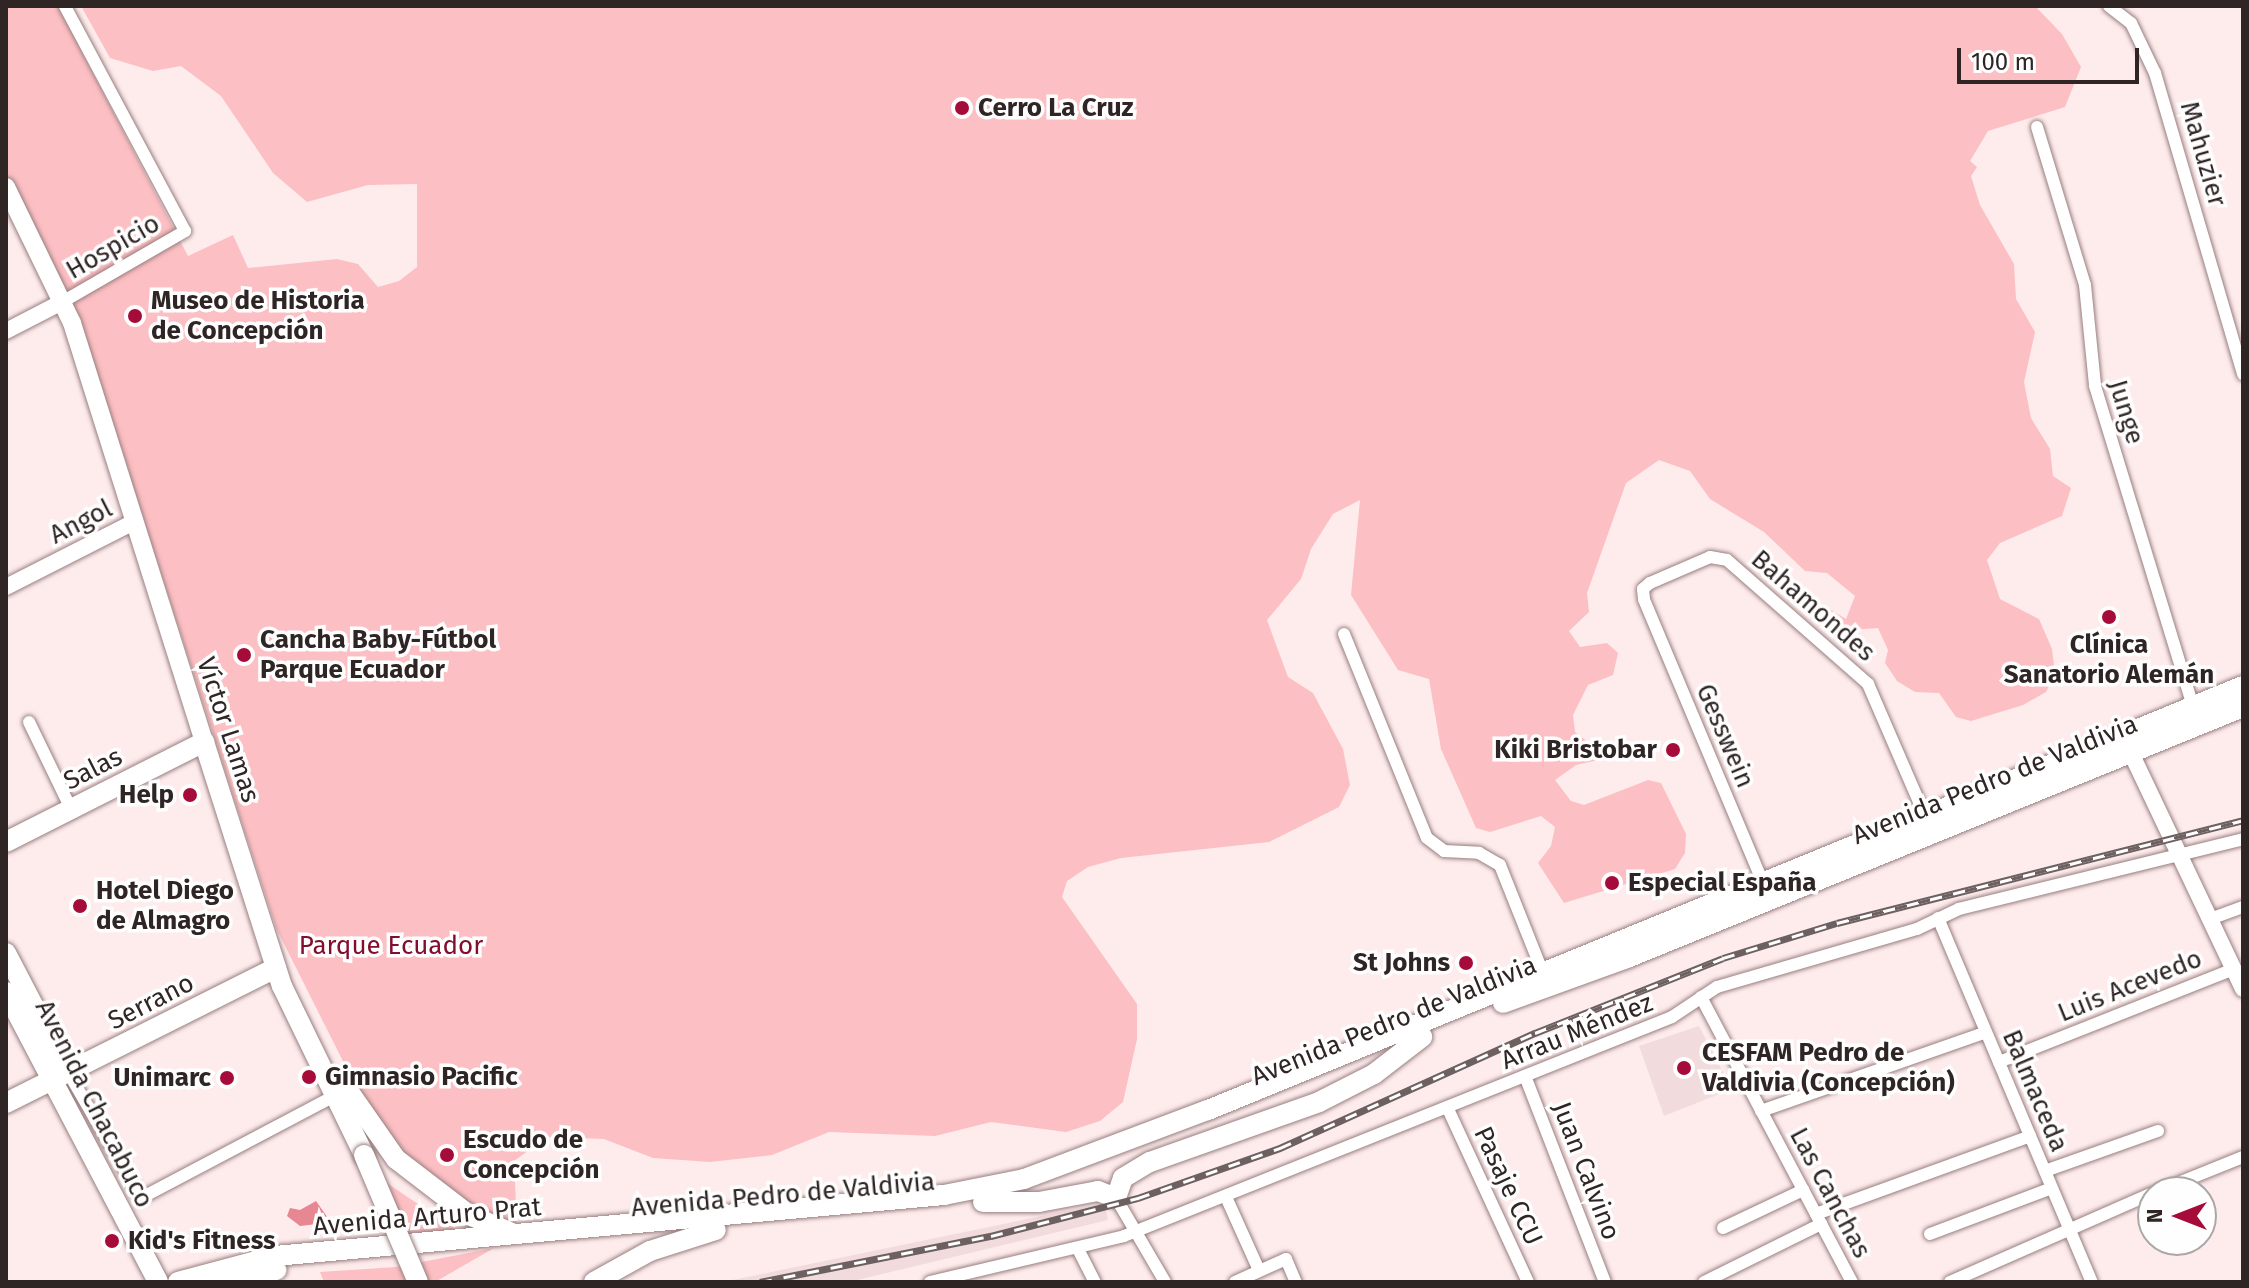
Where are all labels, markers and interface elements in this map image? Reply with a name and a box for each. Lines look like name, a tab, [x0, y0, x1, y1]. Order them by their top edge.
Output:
scale bar	[1961, 32, 2143, 82]
text: 100 m	[1971, 48, 2035, 76]
place label: Cerro La Cruz	[978, 92, 1134, 124]
street label: Mahuzier	[2173, 98, 2233, 210]
marker: Cerro La Cruz	[953, 99, 971, 117]
street label: Hospicio	[61, 208, 165, 286]
place label: Museo de Historia de Concepción	[151, 285, 365, 346]
marker: Museo de Historia de Concepción	[126, 307, 144, 325]
street label: Junge	[2101, 376, 2151, 448]
street label: Angol	[44, 493, 118, 551]
street label: Bahamondes	[1745, 544, 1881, 668]
marker: Clínica Sanatorio Alemán	[2100, 608, 2118, 626]
place label: Cancha Baby-Fútbol Parque Ecuador	[260, 624, 496, 686]
place label: Clínica Sanatorio Alemán	[2004, 629, 2214, 690]
marker: Cancha Baby-Fútbol Parque Ecuador	[235, 646, 253, 664]
street label: Víctor Lamas	[190, 654, 266, 806]
street label: Gesswein	[1689, 679, 1761, 793]
street label: Avenida Pedro de Valdivia	[1848, 708, 2142, 852]
place label: Kiki Bristobar	[1494, 734, 1657, 766]
street label: Salas	[58, 741, 128, 797]
marker: Kiki Bristobar	[1664, 741, 1682, 759]
place label: Help	[119, 779, 174, 811]
marker: Help	[181, 786, 199, 804]
place label: Especial España	[1628, 867, 1816, 899]
marker: Especial España	[1603, 874, 1621, 892]
place label: Hotel Diego de Almagro	[96, 875, 234, 936]
marker: Hotel Diego de Almagro	[71, 897, 89, 915]
park label: Parque Ecuador	[299, 930, 483, 962]
street label: Luis Acevedo	[2053, 943, 2207, 1029]
place label: St Johns	[1353, 947, 1450, 979]
street label: Avenida Pedro de Valdivia	[1247, 949, 1541, 1093]
marker: St Johns	[1457, 954, 1475, 972]
street label: Serrano	[103, 967, 199, 1037]
street label: Arrau Méndez	[1497, 987, 1657, 1077]
street label: Avenida Chacabuco	[28, 995, 160, 1213]
street label: Balmaceda	[1995, 1025, 2075, 1157]
place label: CESFAM Pedro de Valdivia (Concepción)	[1702, 1037, 1955, 1098]
marker: CESFAM Pedro de Valdivia (Concepción)	[1673, 1057, 1695, 1079]
place label: Gimnasio Pacific	[325, 1061, 518, 1093]
place label: Unimarc	[113, 1062, 211, 1094]
marker: Gimnasio Pacific	[300, 1068, 318, 1086]
marker: Unimarc	[218, 1069, 236, 1087]
street label: Juan Calvino	[1545, 1098, 1627, 1244]
street label: Pasaje CCU	[1467, 1122, 1549, 1250]
street label: Las Canchas	[1783, 1123, 1877, 1263]
place label: Escudo de Concepción	[463, 1124, 599, 1186]
marker: Escudo de Concepción	[438, 1146, 456, 1164]
street label: Avenida Pedro de Valdivia	[630, 1166, 936, 1224]
north arrow	[2137, 1176, 2217, 1256]
street label: Avenida Arturo Prat	[312, 1191, 542, 1243]
text: N	[2141, 1209, 2168, 1223]
place label: Kid's Fitness	[128, 1225, 276, 1257]
marker: Kid's Fitness	[103, 1232, 121, 1250]

